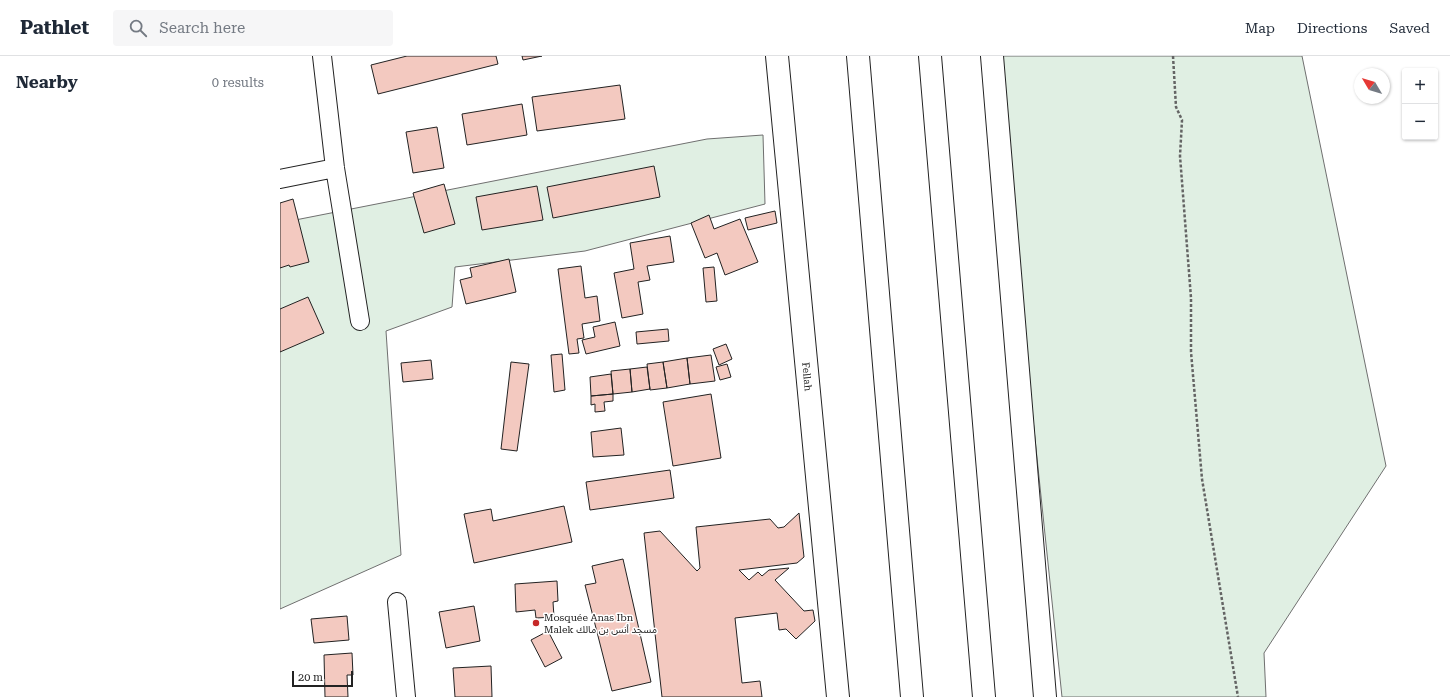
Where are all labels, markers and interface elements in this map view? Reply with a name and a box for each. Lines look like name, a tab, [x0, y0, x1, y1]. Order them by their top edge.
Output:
search box	[113, 10, 393, 46]
text: Pathlet	[20, 16, 89, 39]
icon: search	[127, 17, 149, 39]
text: Search here	[159, 19, 245, 37]
text: Map	[1245, 20, 1275, 36]
text: Directions	[1297, 20, 1367, 36]
text: Saved	[1389, 20, 1430, 36]
north arrow	[1354, 68, 1390, 104]
map controls	[1402, 68, 1438, 140]
button: +	[1402, 68, 1438, 104]
text: Nearby	[16, 72, 78, 92]
text: 0 results	[212, 75, 264, 90]
button: −	[1402, 104, 1438, 140]
street label: Fellah	[801, 362, 814, 392]
place label: Mosquée Anas Ibn Malek مسجد أنس بن مالك	[544, 612, 657, 635]
marker: Mosquée Anas Ibn Malek مسجد أنس بن مالك	[531, 618, 541, 628]
scale bar	[292, 669, 353, 688]
text: 20 m	[298, 671, 323, 684]

